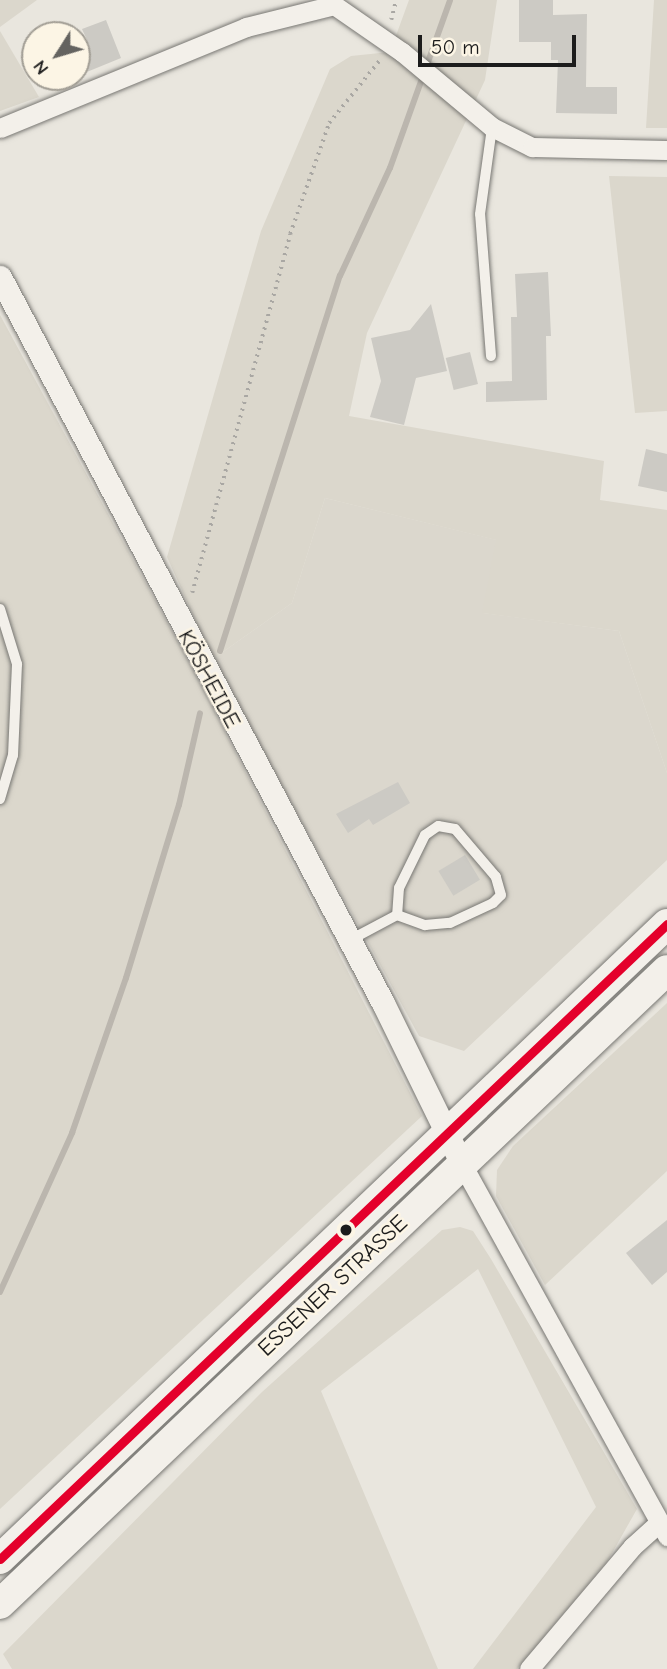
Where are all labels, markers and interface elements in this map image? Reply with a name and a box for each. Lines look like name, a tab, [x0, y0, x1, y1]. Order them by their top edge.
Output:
north arrow	[21, 21, 91, 91]
scale bar	[422, 21, 580, 65]
text: 50 m	[431, 35, 480, 59]
text: N	[28, 56, 53, 79]
street label: KÖSHEIDE	[172, 625, 246, 733]
street label: ESSENER STRASSE	[252, 1210, 414, 1362]
unlabelled marker	[339, 1223, 353, 1237]

